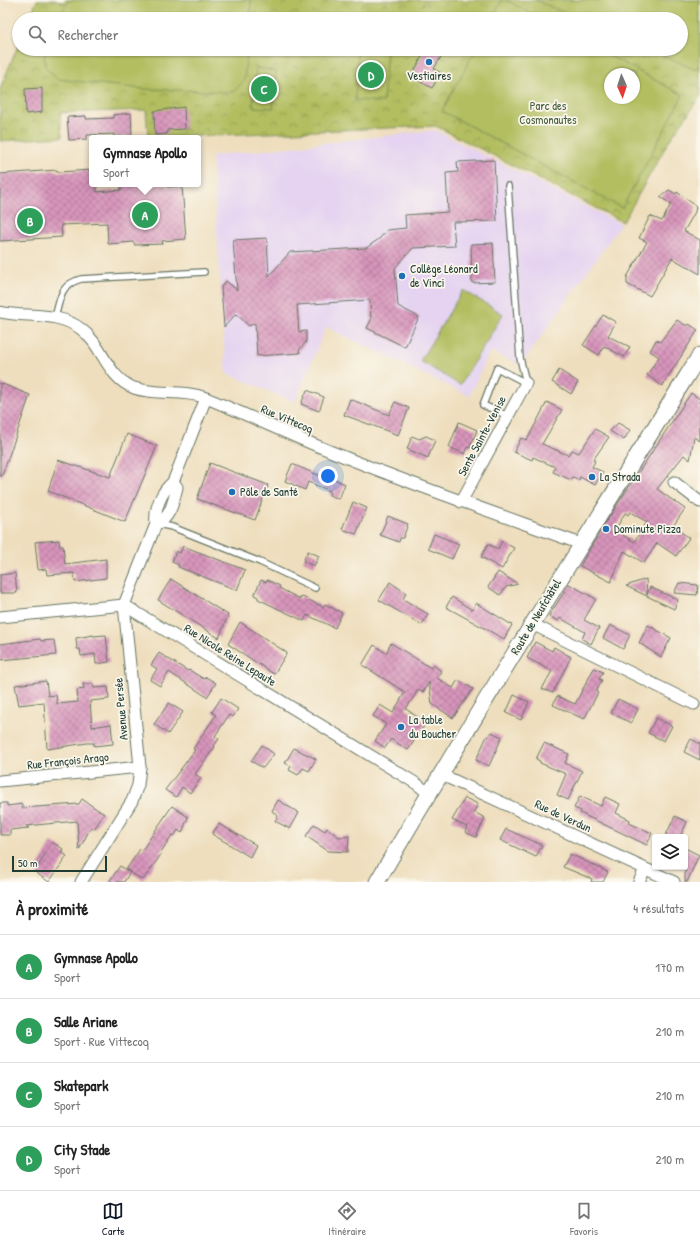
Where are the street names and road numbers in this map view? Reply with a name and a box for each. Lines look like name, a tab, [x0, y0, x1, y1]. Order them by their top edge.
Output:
street label: Sente Sainte-Venise	[453, 393, 510, 479]
street label: Rue Vittecoq	[258, 400, 316, 437]
street label: Route de Neufchâtel	[506, 575, 565, 658]
street label: Rue Nicole Reine Lepaute	[181, 619, 280, 690]
street label: Avenue Persée	[109, 677, 132, 741]
street label: Rue François Arago	[26, 748, 110, 773]
street label: Rue de Verdun	[532, 795, 594, 836]

